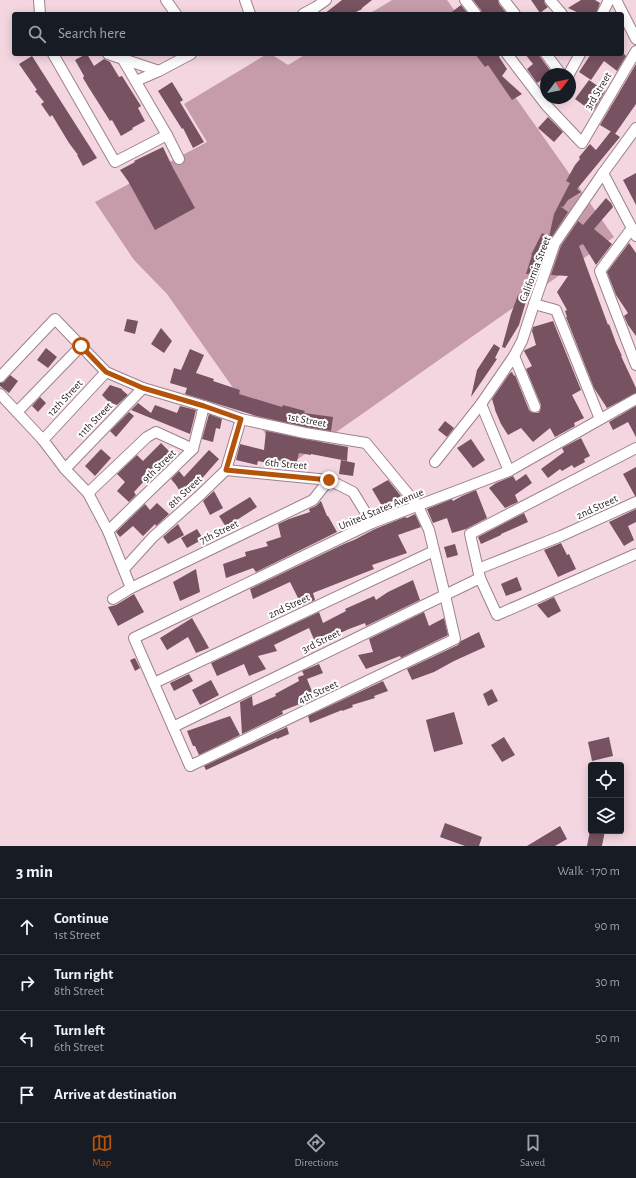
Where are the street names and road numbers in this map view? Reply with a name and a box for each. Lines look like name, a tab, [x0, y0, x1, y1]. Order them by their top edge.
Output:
street label: 3rd Street	[583, 70, 614, 112]
street label: California Street	[517, 234, 553, 303]
street label: 12th Street	[45, 377, 85, 418]
street label: 11th Street	[76, 400, 115, 440]
street label: 1st Street	[287, 411, 328, 429]
street label: 9th Street	[140, 447, 178, 485]
street label: 6th Street	[265, 457, 308, 471]
street label: 8th Street	[166, 473, 205, 510]
street label: United States Avenue	[337, 486, 425, 532]
street label: 2nd Street	[575, 492, 620, 521]
street label: 7th Street	[198, 518, 241, 546]
street label: 2nd Street	[267, 591, 312, 620]
street label: 3rd Street	[300, 627, 342, 655]
street label: 4th Street	[297, 678, 340, 706]

